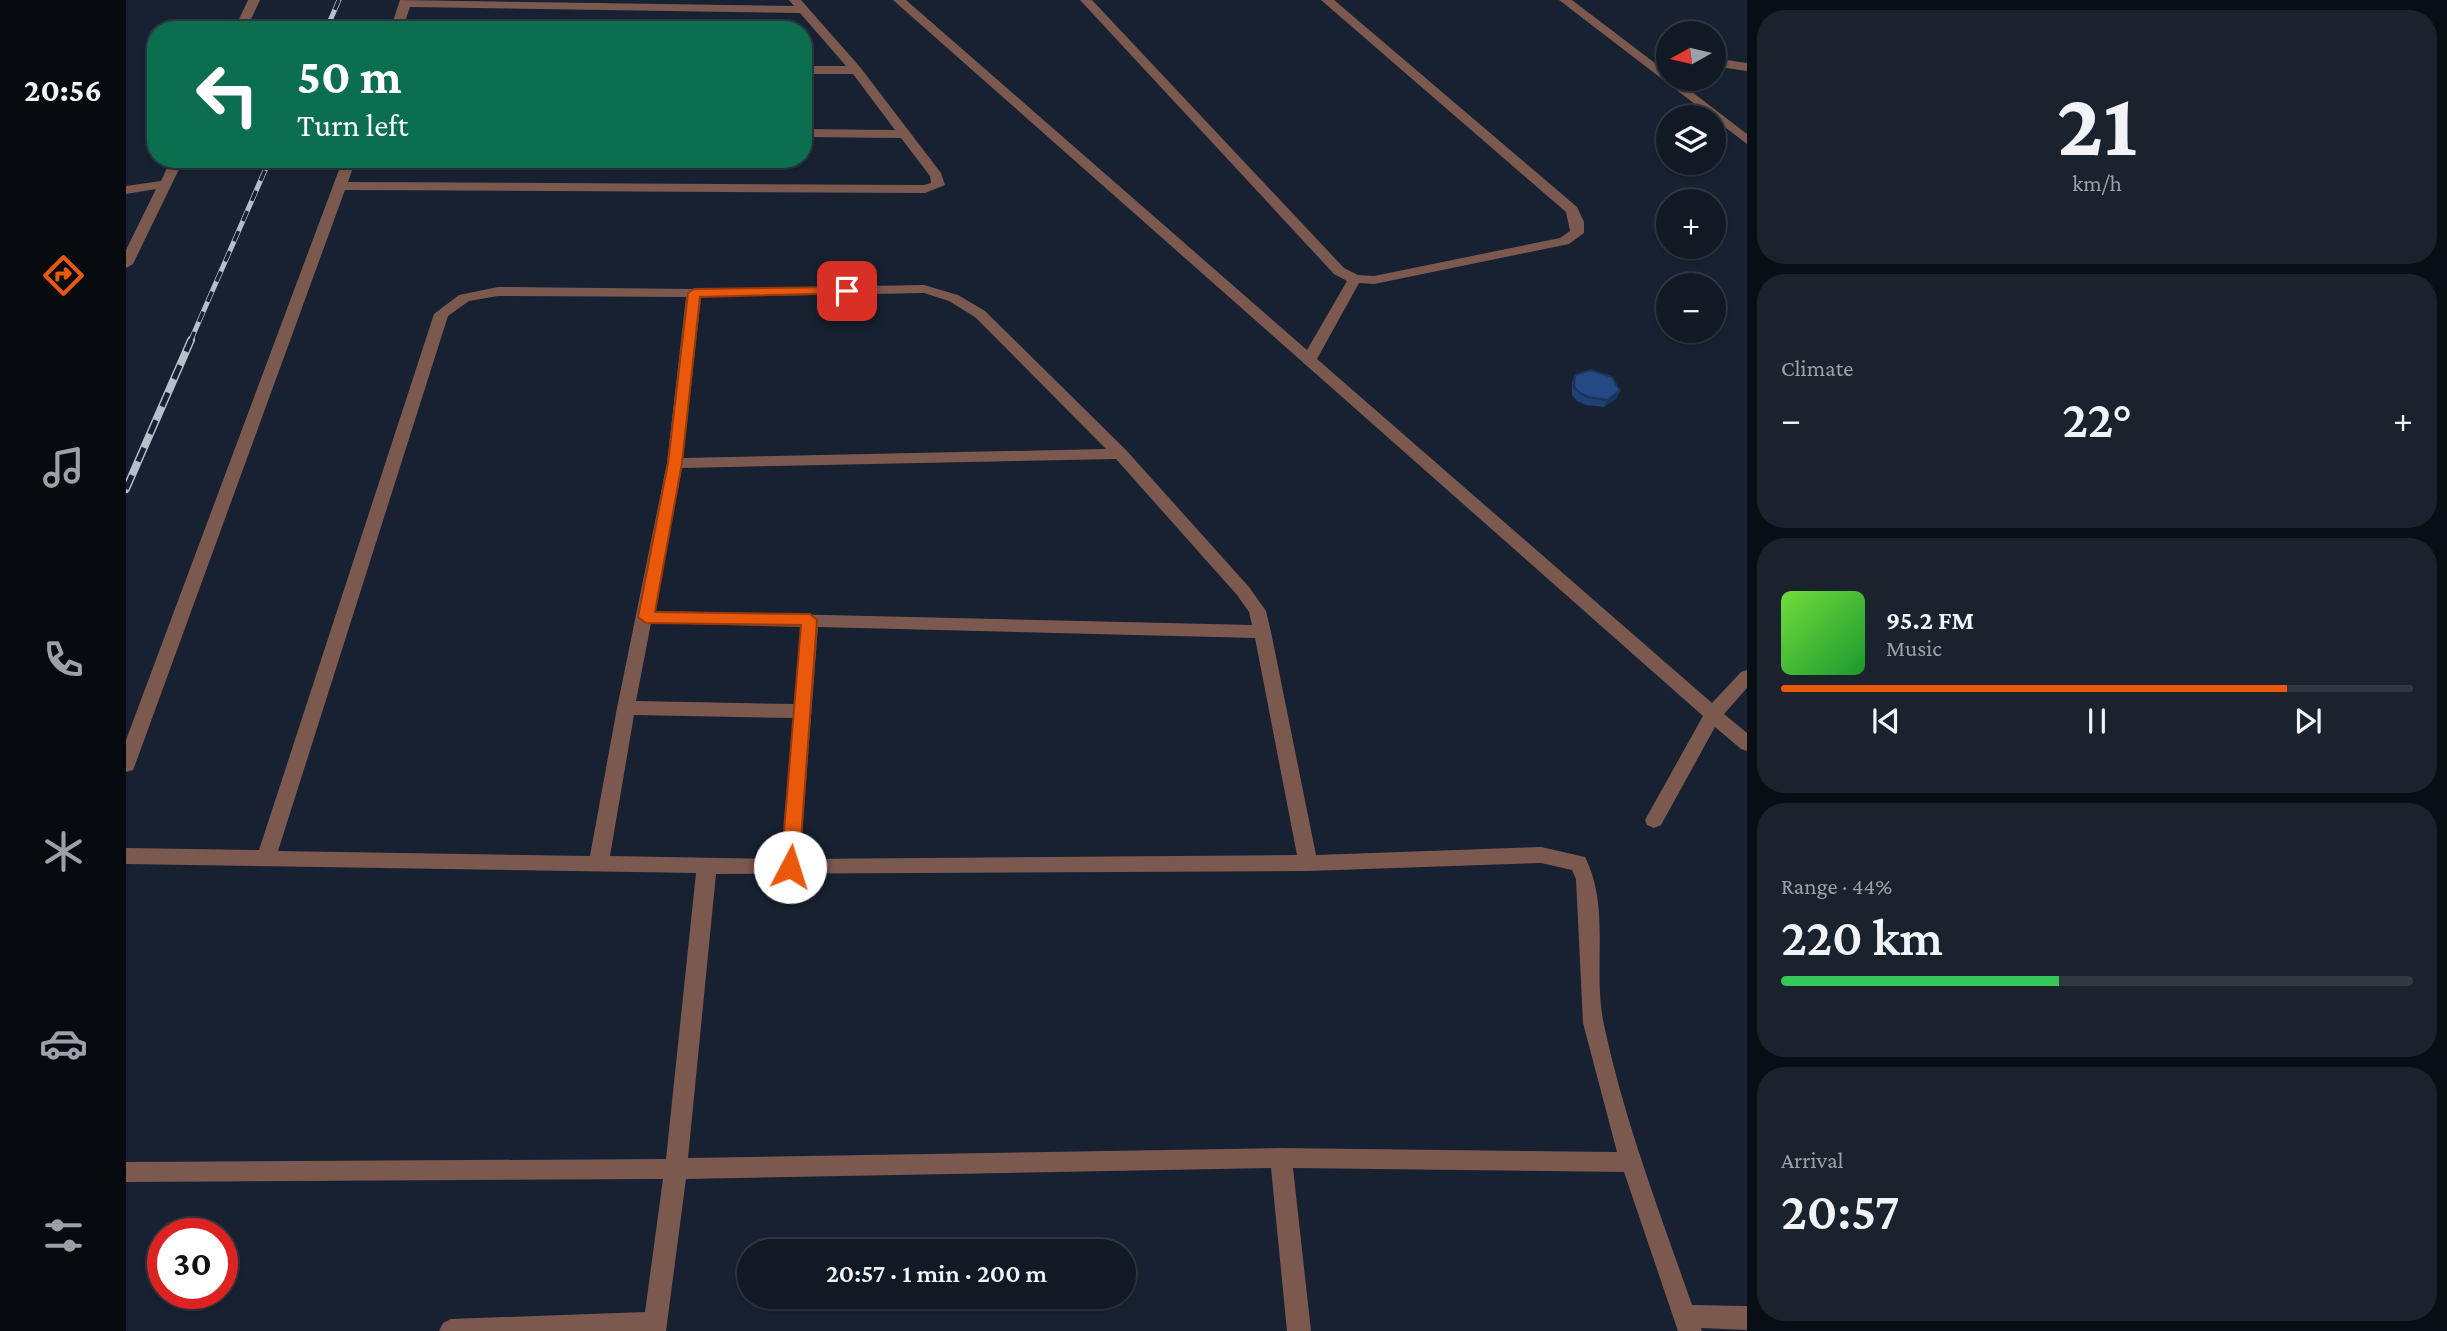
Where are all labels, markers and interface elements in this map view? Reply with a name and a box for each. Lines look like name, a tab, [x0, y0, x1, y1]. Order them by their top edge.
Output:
north arrow	[1656, 21, 1726, 91]
map controls	[1656, 21, 1726, 343]
icon: left	[182, 49, 273, 140]
text: 50 m	[297, 49, 402, 104]
text: 20:56	[24, 72, 102, 108]
text: 21	[2057, 73, 2137, 175]
button: layers	[1656, 105, 1726, 175]
text: Turn left	[297, 107, 408, 143]
text: km/h	[2072, 170, 2122, 196]
button: +	[1656, 189, 1726, 259]
icon: directions	[39, 251, 88, 300]
pin	[817, 261, 877, 321]
icon: arrive	[828, 272, 866, 310]
button: −	[1656, 273, 1726, 343]
text: Climate	[1781, 355, 1853, 381]
text: 22°	[2062, 390, 2132, 448]
text: −	[1781, 398, 1801, 440]
text: +	[2393, 398, 2413, 440]
icon: music	[39, 443, 88, 492]
text: 95.2 FM	[1886, 606, 1974, 635]
icon: phone	[39, 635, 88, 684]
text: Music	[1886, 635, 1942, 661]
icon: previous	[1867, 702, 1905, 740]
icon: pause	[2078, 702, 2116, 740]
icon: next	[2289, 702, 2327, 740]
icon: climate	[39, 827, 88, 876]
position arrow	[753, 830, 827, 904]
text: Range · 44%	[1781, 873, 1892, 899]
text: 220 km	[1781, 908, 1943, 966]
icon: car	[39, 1019, 88, 1068]
text: Arrival	[1781, 1147, 1844, 1173]
text: 20:57	[1781, 1182, 1899, 1240]
icon: filters	[39, 1211, 88, 1260]
speed limit sign: 30	[147, 1218, 238, 1309]
text: 20:57 · 1 min · 200 m	[826, 1259, 1047, 1288]

